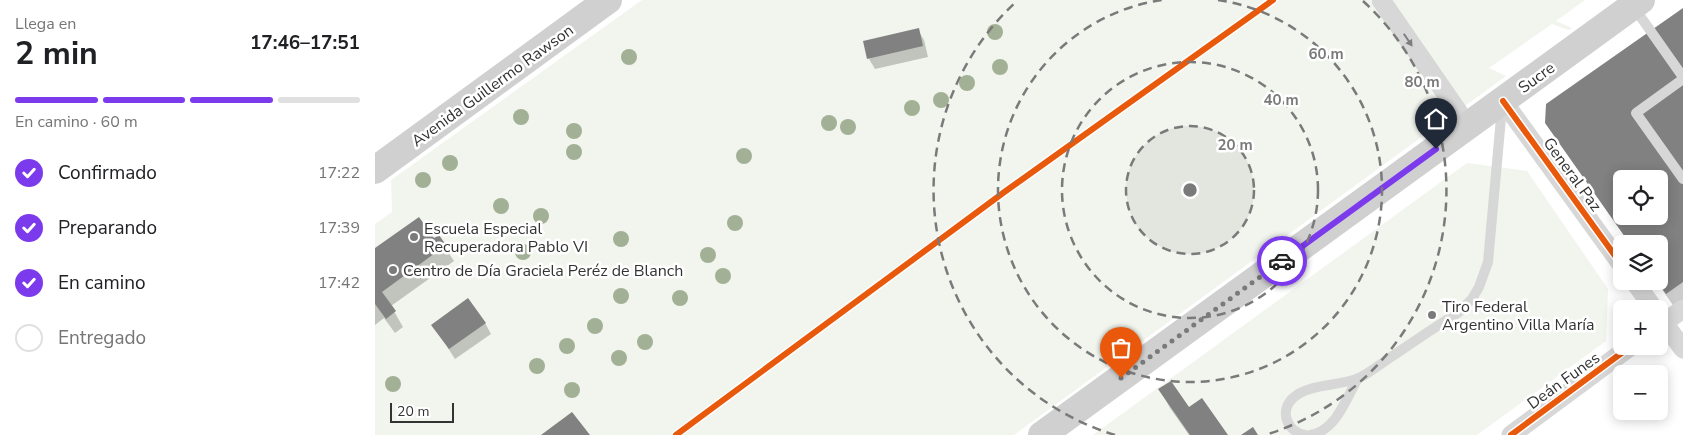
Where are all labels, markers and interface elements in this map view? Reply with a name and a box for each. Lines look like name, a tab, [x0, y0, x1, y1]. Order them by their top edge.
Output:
text: Llega en	[15, 13, 76, 35]
street label: Avenida Guillermo Rawson	[407, 20, 578, 152]
text: 17:46–17:51	[250, 30, 360, 56]
text: 2 min	[15, 32, 98, 75]
one-way arrow	[1403, 34, 1413, 47]
text: 60 m	[1308, 44, 1344, 64]
street label: Sucre	[1514, 57, 1559, 99]
text: 80 m	[1404, 72, 1440, 92]
text: 40 m	[1263, 90, 1299, 110]
pin	[1415, 98, 1457, 149]
icon: home	[1422, 105, 1450, 133]
text: En camino · 60 m	[15, 111, 138, 133]
street label: General Paz	[1538, 133, 1606, 216]
text: 20 m	[1217, 135, 1253, 155]
icon: check	[15, 159, 43, 187]
text: Confirmado	[58, 160, 157, 186]
text: 17:22	[318, 162, 360, 184]
map controls	[1613, 170, 1668, 420]
button: locate	[1613, 170, 1668, 225]
centre of rings	[1181, 181, 1199, 199]
icon: check	[15, 214, 43, 242]
text: Preparando	[58, 215, 157, 241]
text: 17:39	[318, 217, 360, 239]
place label: Escuela Especial Recuperadora Pablo VI	[424, 218, 588, 258]
marker: Escuela Especial Recuperadora Pablo VI	[408, 231, 420, 243]
button: layers	[1613, 235, 1668, 290]
courier	[1257, 236, 1307, 286]
icon: car	[1268, 247, 1296, 275]
place label: Centro de Día Graciela Peréz de Blanch	[403, 260, 683, 282]
marker: Centro de Día Graciela Peréz de Blanch	[387, 264, 399, 276]
icon: check	[15, 269, 43, 297]
text: En camino	[58, 270, 146, 296]
text: 17:42	[318, 272, 360, 294]
place label: Tiro Federal Argentino Villa María	[1442, 296, 1595, 336]
button: +	[1613, 300, 1668, 355]
marker: Tiro Federal Argentino Villa María	[1426, 309, 1438, 321]
text: Entregado	[58, 325, 146, 351]
pin	[1100, 327, 1142, 378]
icon: bag	[1107, 334, 1135, 362]
street label: Deán Funes	[1523, 347, 1604, 415]
button: −	[1613, 365, 1668, 420]
scale bar	[390, 400, 454, 423]
text: 20 m	[397, 402, 429, 421]

